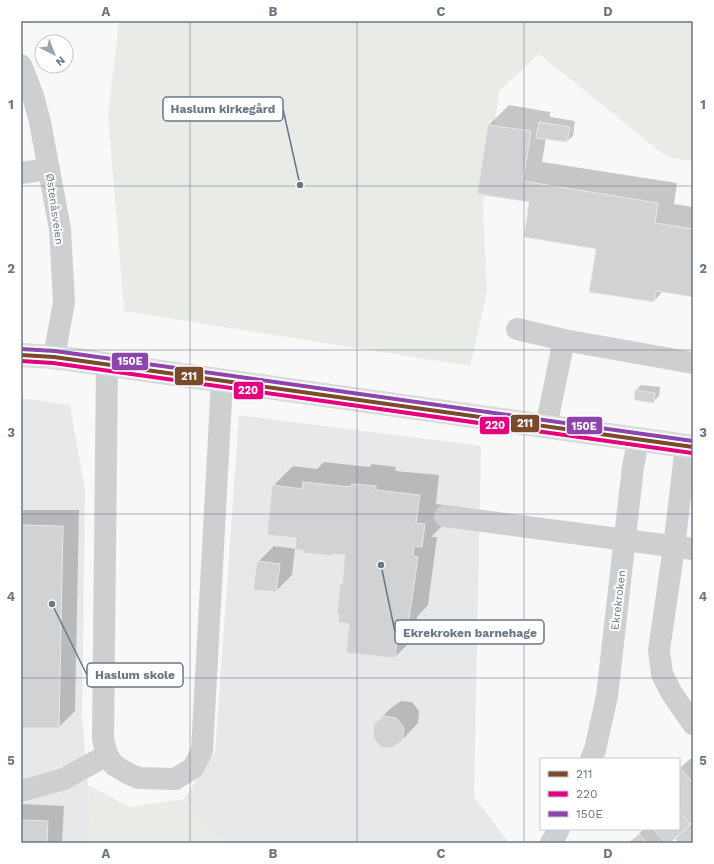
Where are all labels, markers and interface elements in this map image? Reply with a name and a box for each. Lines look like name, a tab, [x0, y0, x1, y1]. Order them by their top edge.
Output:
text: A	[102, 4, 111, 19]
text: B	[269, 4, 278, 19]
text: C	[437, 4, 446, 19]
text: D	[603, 4, 613, 19]
north arrow	[34, 34, 74, 74]
text: N	[53, 54, 68, 69]
text: 1	[8, 97, 14, 112]
callout: Haslum kirkegård	[163, 97, 283, 121]
text: 1	[700, 97, 706, 112]
text: Haslum kirkegård	[171, 102, 275, 116]
street label: Østenåsveien	[43, 173, 66, 246]
text: 2	[7, 261, 15, 276]
text: 2	[699, 261, 707, 276]
line badge: 150E	[111, 352, 149, 371]
text: 150E	[117, 355, 143, 368]
line badge: 211	[174, 366, 204, 386]
text: 211	[181, 370, 197, 383]
line badge: 220	[233, 381, 264, 400]
text: 220	[238, 384, 258, 397]
line badge: 211	[510, 414, 540, 433]
line badge: 220	[479, 416, 510, 435]
line badge: 150E	[566, 416, 603, 435]
text: 211	[517, 417, 533, 430]
text: 220	[485, 419, 505, 432]
text: 150E	[571, 420, 597, 433]
text: 3	[7, 425, 15, 440]
text: 3	[699, 425, 707, 440]
street label: Ekrekroken	[608, 569, 629, 631]
text: 4	[7, 589, 16, 604]
text: 4	[699, 589, 708, 604]
callout: Ekrekroken barnehage	[395, 620, 544, 644]
text: Ekrekroken barnehage	[403, 626, 537, 640]
callout: Haslum skole	[87, 663, 183, 687]
text: Haslum skole	[95, 668, 175, 682]
text: 5	[7, 753, 15, 768]
text: 5	[699, 753, 707, 768]
legend	[540, 758, 680, 830]
text: 211	[576, 767, 592, 781]
text: 220	[576, 787, 597, 801]
text: 150E	[576, 807, 603, 821]
text: A	[102, 846, 111, 861]
text: B	[269, 846, 278, 861]
text: C	[437, 846, 446, 861]
text: D	[603, 846, 613, 861]

